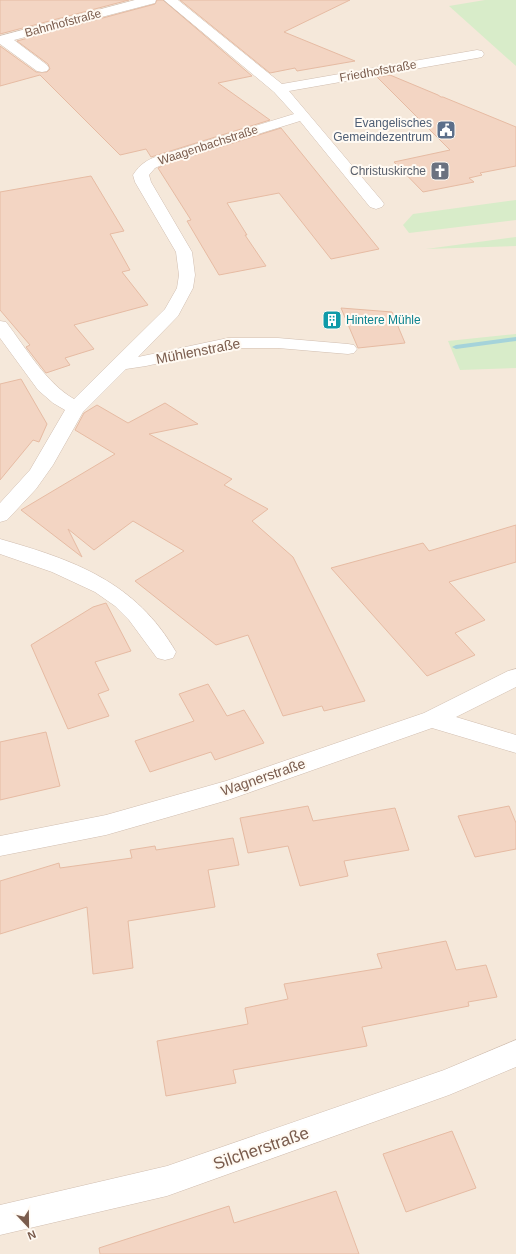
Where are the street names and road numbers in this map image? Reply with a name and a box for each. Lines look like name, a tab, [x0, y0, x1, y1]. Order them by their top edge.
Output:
street label: Bahnhofstraße	[23, 6, 103, 40]
street label: Friedhofstraße	[338, 57, 418, 85]
street label: Waagenbachstraße	[156, 122, 260, 168]
street label: Mühlenstraße	[154, 335, 242, 367]
street label: Wagnerstraße	[219, 755, 307, 799]
street label: Silcherstraße	[211, 1123, 312, 1174]

